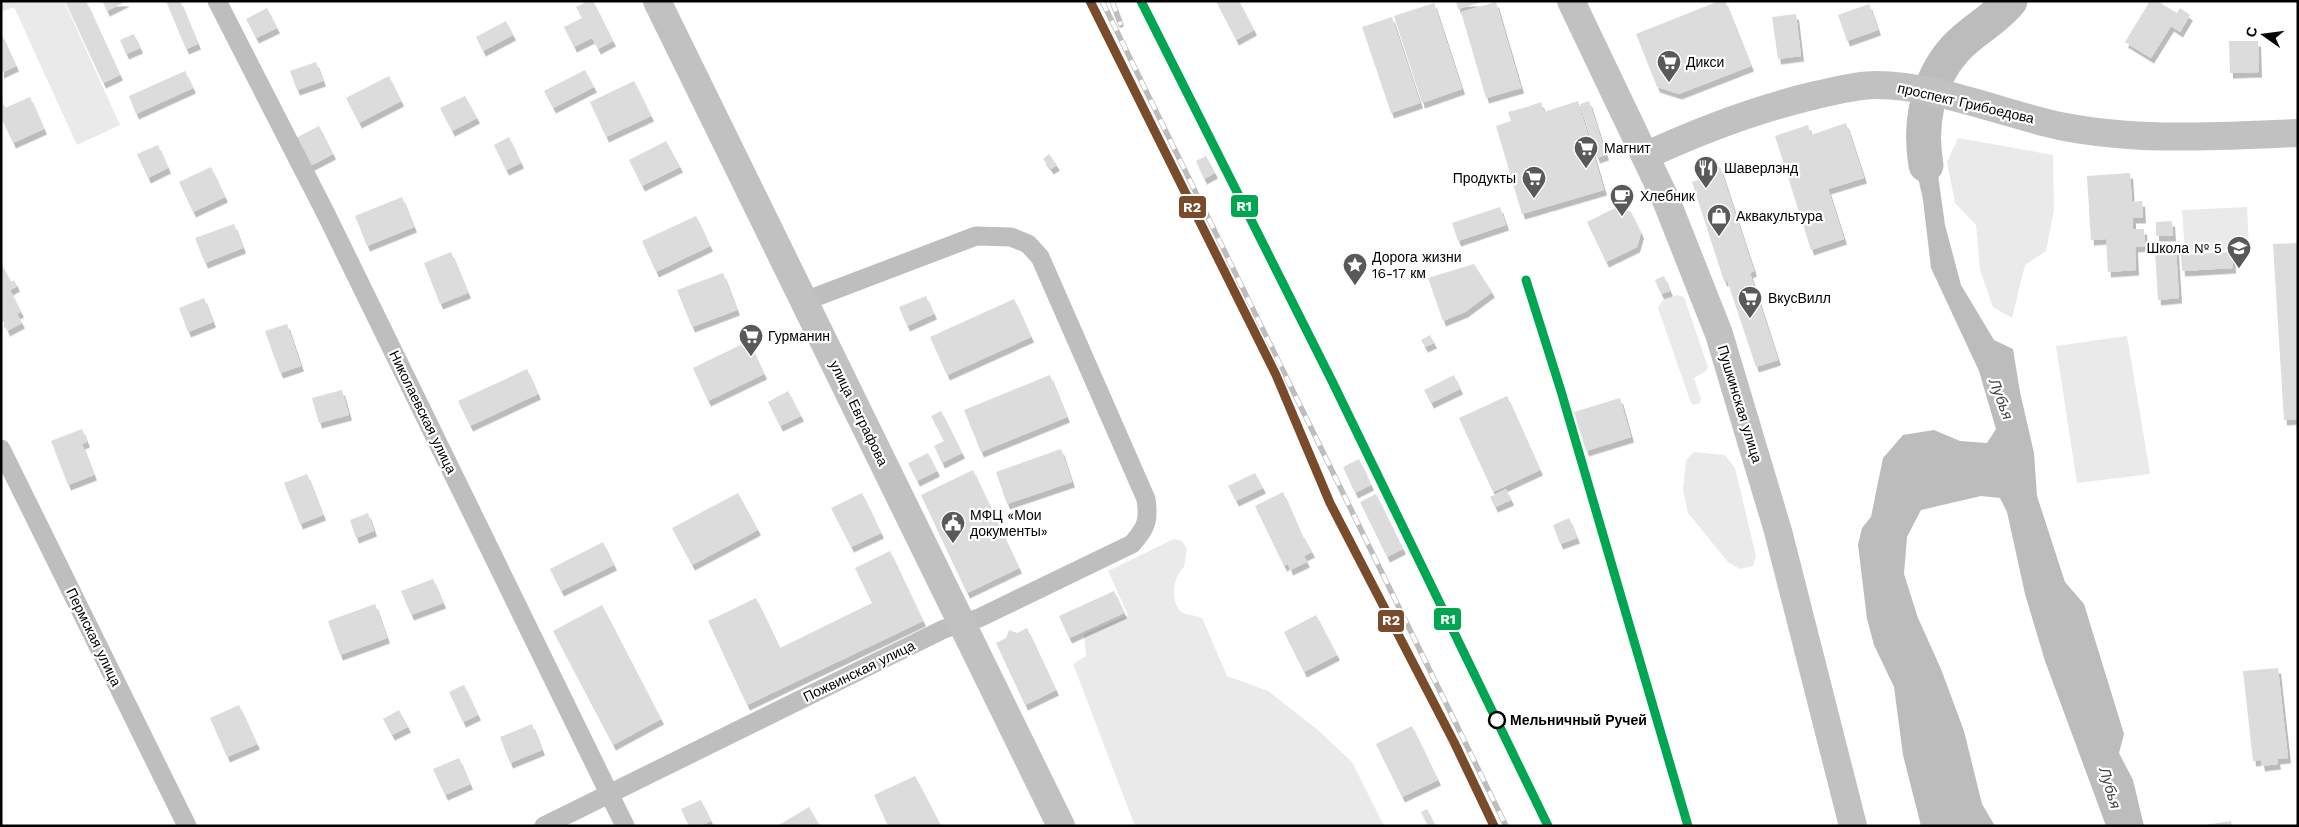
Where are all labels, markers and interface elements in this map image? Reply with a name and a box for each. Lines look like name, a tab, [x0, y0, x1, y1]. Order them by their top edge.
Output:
north arrow	[2239, 10, 2289, 60]
text: С	[2242, 25, 2260, 39]
supermarket icon: Дикси	[1656, 49, 1682, 83]
place label: Дикси	[1686, 54, 1724, 70]
street label: проспект Грибоедова	[1896, 79, 2036, 127]
supermarket icon: Магнит	[1573, 135, 1599, 169]
place label: Магнит	[1604, 140, 1651, 156]
restaurant icon: Шаверлэнд	[1693, 155, 1719, 189]
place label: Шаверлэнд	[1724, 160, 1798, 176]
supermarket icon: Продукты	[1521, 165, 1547, 199]
place label: Продукты	[1453, 170, 1516, 186]
cafe icon: Хлебник	[1609, 183, 1635, 217]
place label: Хлебник	[1640, 188, 1696, 204]
line badge: R1	[1230, 194, 1259, 218]
line badge: R2	[1178, 195, 1207, 219]
text: R1	[1236, 198, 1252, 214]
text: R2	[1183, 199, 1201, 215]
shop icon: Аквакультура	[1706, 203, 1732, 237]
place label: Аквакультура	[1736, 208, 1823, 224]
school or university icon: Школа № 5	[2226, 235, 2252, 269]
place label: Школа № 5	[2146, 240, 2222, 256]
place label: Дорога жизни 16-17 км	[1372, 249, 1462, 281]
place icon: Дорога жизни 16-17 км	[1342, 252, 1368, 286]
supermarket icon: ВкусВилл	[1737, 285, 1763, 319]
place label: ВкусВилл	[1768, 290, 1831, 306]
supermarket icon: Гурманин	[738, 323, 764, 357]
place label: Гурманин	[768, 328, 830, 344]
street label: Пушкинская улица	[1715, 343, 1766, 465]
street label: Николаевская улица	[386, 348, 460, 476]
street label: улица Евграфова	[827, 358, 892, 468]
water label: Лубья	[1985, 375, 2017, 422]
place label: МФЦ «Мои документы»	[970, 507, 1048, 539]
public building icon: МФЦ «Мои документы»	[940, 510, 966, 544]
street label: Пермская улица	[63, 585, 125, 689]
line badge: R1	[1433, 607, 1462, 631]
line badge: R2	[1377, 609, 1405, 633]
text: R1	[1440, 611, 1456, 627]
text: R2	[1382, 612, 1400, 628]
street label: Пожвинская улица	[801, 637, 918, 705]
marker: Мельничный Ручей	[1488, 711, 1506, 729]
place label: Мельничный Ручей	[1510, 712, 1647, 728]
water label: Лубья	[2095, 764, 2125, 811]

